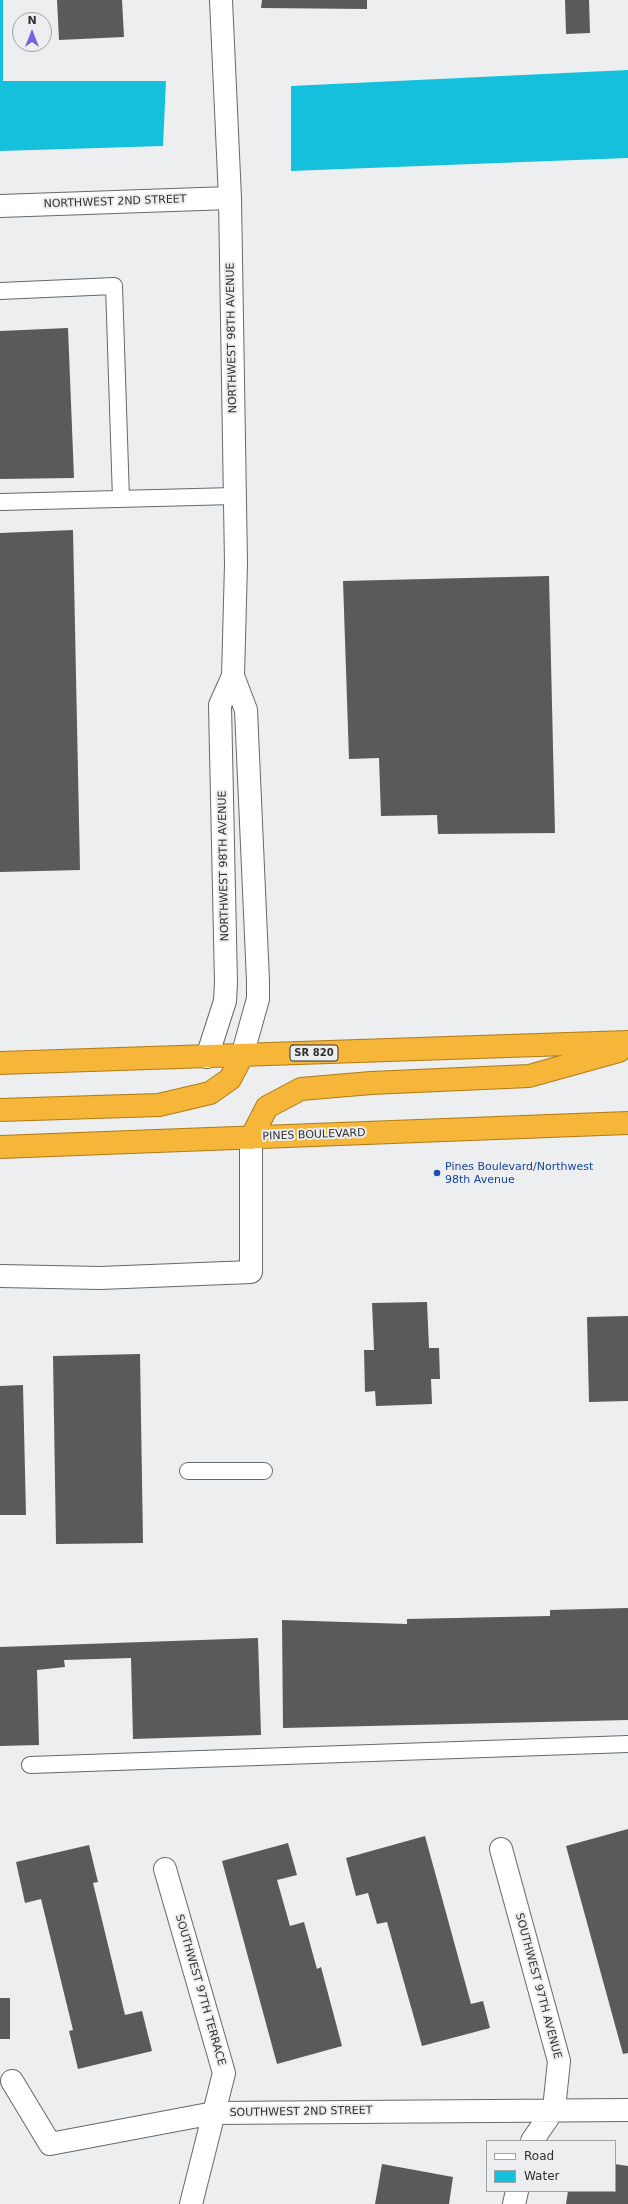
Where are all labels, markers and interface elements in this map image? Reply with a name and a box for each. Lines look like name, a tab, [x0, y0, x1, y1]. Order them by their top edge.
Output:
north arrow	[12, 12, 52, 52]
text: N	[27, 14, 37, 27]
street label: NORTHWEST 2ND STREET	[43, 193, 187, 211]
street label: NORTHWEST 98TH AVENUE	[224, 263, 240, 413]
street label: NORTHWEST 98TH AVENUE	[216, 791, 232, 941]
road number: SR 820	[290, 1045, 338, 1061]
street label: PINES BOULEVARD	[262, 1127, 366, 1143]
place label: Pines Boulevard/Northwest 98th Avenue	[445, 1160, 593, 1186]
marker: Pines Boulevard/Northwest 98th Avenue	[432, 1168, 442, 1178]
street label: SOUTHWEST 97TH AVENUE	[512, 1912, 564, 2060]
street label: SOUTHWEST 97TH TERRACE	[172, 1913, 228, 2067]
street label: SOUTHWEST 2ND STREET	[229, 2104, 373, 2120]
legend	[486, 2140, 616, 2192]
text: Road	[524, 2149, 554, 2163]
text: Water	[524, 2169, 559, 2183]

